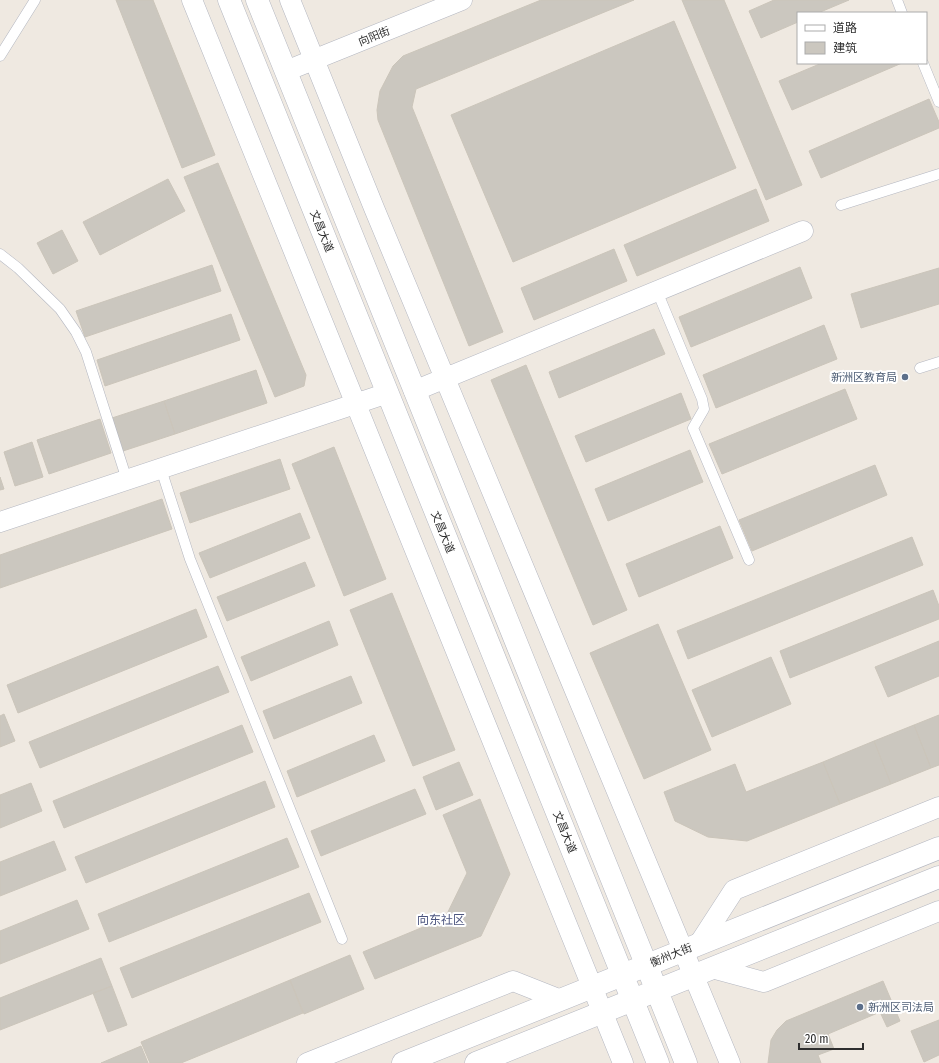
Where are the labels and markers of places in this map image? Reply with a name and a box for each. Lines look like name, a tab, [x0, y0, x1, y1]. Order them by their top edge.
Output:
place label: 新洲区教育局	[831, 371, 897, 384]
marker: 新洲区教育局	[900, 372, 910, 382]
place label: 新洲区司法局	[868, 1001, 934, 1014]
marker: 新洲区司法局	[855, 1002, 865, 1012]

